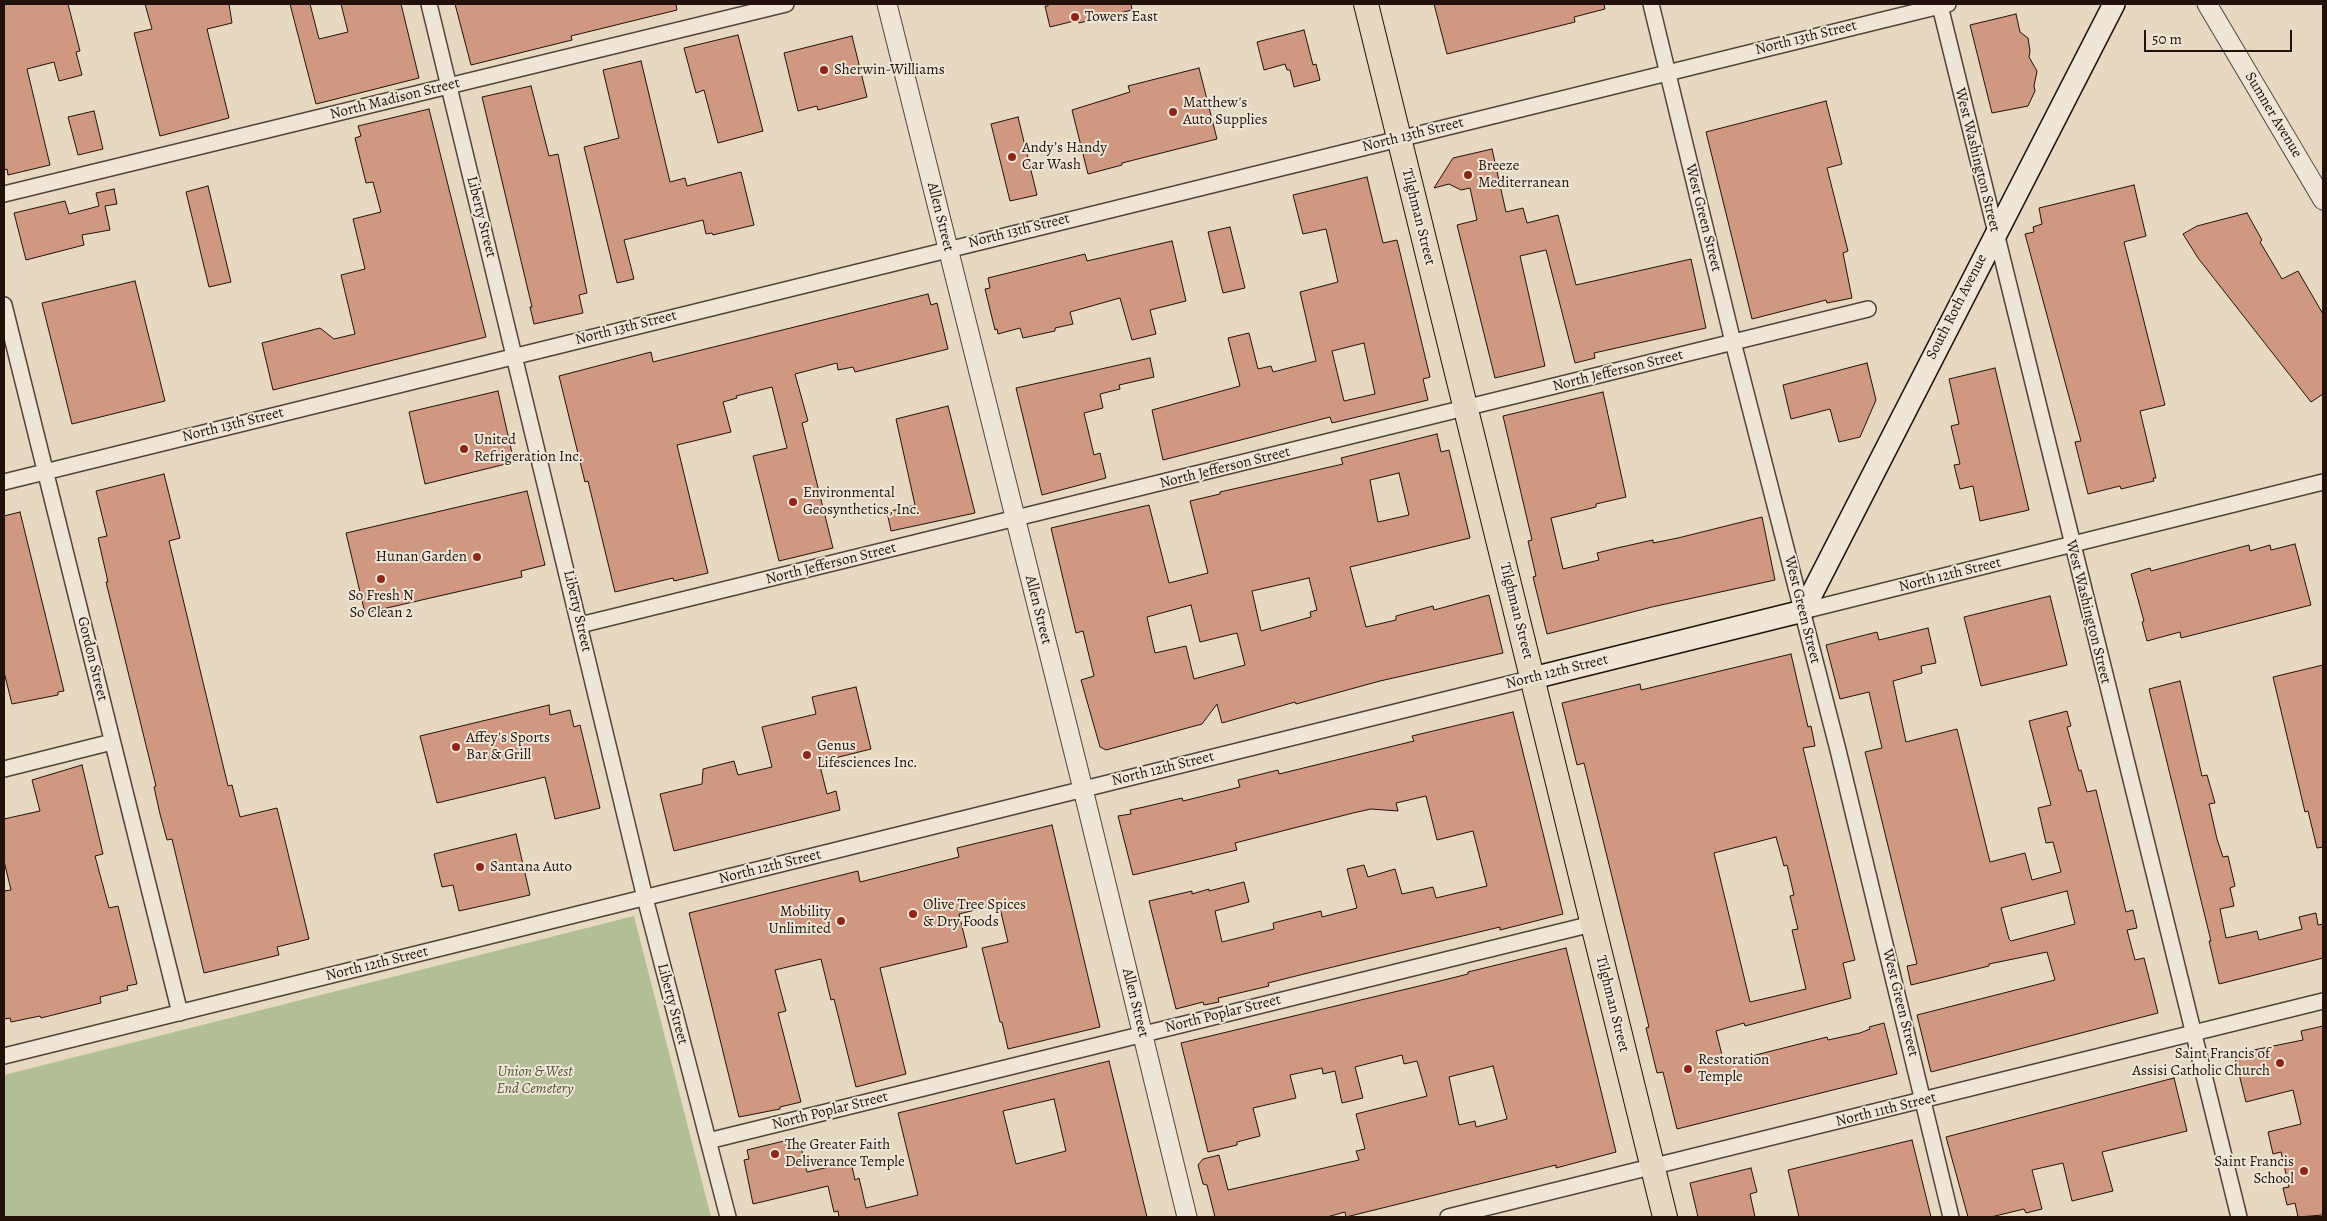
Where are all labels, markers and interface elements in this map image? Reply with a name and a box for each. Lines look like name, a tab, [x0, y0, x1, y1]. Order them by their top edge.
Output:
place label: Towers East	[1085, 8, 1158, 26]
marker: Towers East	[1069, 11, 1081, 23]
street label: North 13th Street	[1753, 17, 1859, 59]
scale bar	[2147, 20, 2294, 52]
text: 50 m	[2152, 29, 2182, 49]
place label: Sherwin-Williams	[834, 61, 945, 79]
marker: Sherwin-Williams	[818, 64, 830, 76]
street label: Sumner Avenue	[2240, 69, 2306, 161]
street label: North Madison Street	[328, 74, 462, 124]
street label: West Washington Street	[1950, 86, 2004, 234]
place label: Matthew's Auto Supplies	[1183, 94, 1268, 129]
marker: Matthew's Auto Supplies	[1167, 106, 1179, 118]
street label: North 13th Street	[1360, 114, 1466, 156]
place label: Andy’s Handy Car Wash	[1022, 139, 1107, 174]
marker: Andy’s Handy Car Wash	[1006, 151, 1018, 163]
place label: Breeze Mediterranean	[1478, 157, 1570, 192]
street label: West Green Street	[1681, 162, 1725, 274]
street label: Tilghman Street	[1397, 167, 1439, 267]
marker: Breeze Mediterranean	[1462, 169, 1474, 181]
street label: Liberty Street	[462, 174, 500, 260]
street label: Allen Street	[923, 181, 957, 253]
street label: North 13th Street	[966, 210, 1072, 252]
street label: South Roth Avenue	[1923, 251, 1991, 363]
street label: North 13th Street	[573, 307, 679, 349]
street label: North Jefferson Street	[1551, 346, 1685, 396]
street label: North 13th Street	[180, 404, 286, 446]
place label: United Refrigeration Inc.	[474, 431, 583, 466]
marker: United Refrigeration Inc.	[458, 443, 470, 455]
street label: North Jefferson Street	[1158, 443, 1292, 493]
place label: Environmental Geosynthetics, Inc.	[803, 484, 920, 519]
marker: Environmental Geosynthetics, Inc.	[787, 496, 799, 508]
street label: West Washington Street	[2061, 538, 2115, 686]
street label: North Jefferson Street	[764, 539, 898, 589]
place label: Hunan Garden	[376, 548, 467, 566]
marker: Hunan Garden	[471, 551, 483, 563]
street label: West Green Street	[1780, 554, 1824, 666]
street label: North 12th Street	[1897, 554, 2003, 596]
street label: Tilghman Street	[1495, 561, 1537, 661]
street label: Liberty Street	[559, 568, 595, 654]
marker: So Fresh N So Clean 2	[375, 573, 387, 585]
street label: Allen Street	[1021, 574, 1055, 646]
place label: So Fresh N So Clean 2	[348, 587, 414, 622]
street label: Gordon Street	[73, 615, 111, 703]
street label: North 12th Street	[1504, 651, 1610, 693]
place label: Affey's Sports Bar & Grill	[466, 729, 550, 764]
place label: Genus Lifesciences Inc.	[817, 737, 918, 772]
marker: Affey's Sports Bar & Grill	[450, 741, 462, 753]
street label: North 12th Street	[1110, 748, 1216, 790]
marker: Genus Lifesciences Inc.	[801, 749, 813, 761]
street label: North 12th Street	[717, 846, 823, 888]
place label: Santana Auto	[490, 858, 572, 876]
marker: Santana Auto	[474, 861, 486, 873]
place label: Olive Tree Spices & Dry Foods	[923, 896, 1026, 931]
place label: Mobility Unlimited	[769, 903, 831, 938]
marker: Olive Tree Spices & Dry Foods	[907, 908, 919, 920]
marker: Mobility Unlimited	[835, 915, 847, 927]
street label: North 12th Street	[324, 943, 430, 985]
street label: West Green Street	[1878, 947, 1922, 1059]
street label: Tilghman Street	[1591, 954, 1633, 1054]
street label: Liberty Street	[653, 961, 691, 1047]
street label: Allen Street	[1118, 967, 1152, 1039]
street label: North Poplar Street	[1163, 991, 1283, 1037]
place label: Saint Francis of Assisi Catholic Church	[2132, 1045, 2270, 1080]
place label: Restoration Temple	[1698, 1051, 1769, 1086]
marker: Saint Francis of Assisi Catholic Church	[2274, 1057, 2286, 1069]
park label: Union & West End Cemetery	[496, 1063, 574, 1098]
marker: Restoration Temple	[1682, 1063, 1694, 1075]
street label: North Poplar Street	[770, 1088, 890, 1134]
street label: North 11th Street	[1834, 1089, 1938, 1131]
place label: The Greater Faith Deliverance Temple	[785, 1136, 905, 1171]
marker: The Greater Faith Deliverance Temple	[769, 1148, 781, 1160]
place label: Saint Francis School	[2214, 1153, 2294, 1188]
marker: Saint Francis School	[2298, 1165, 2310, 1177]

